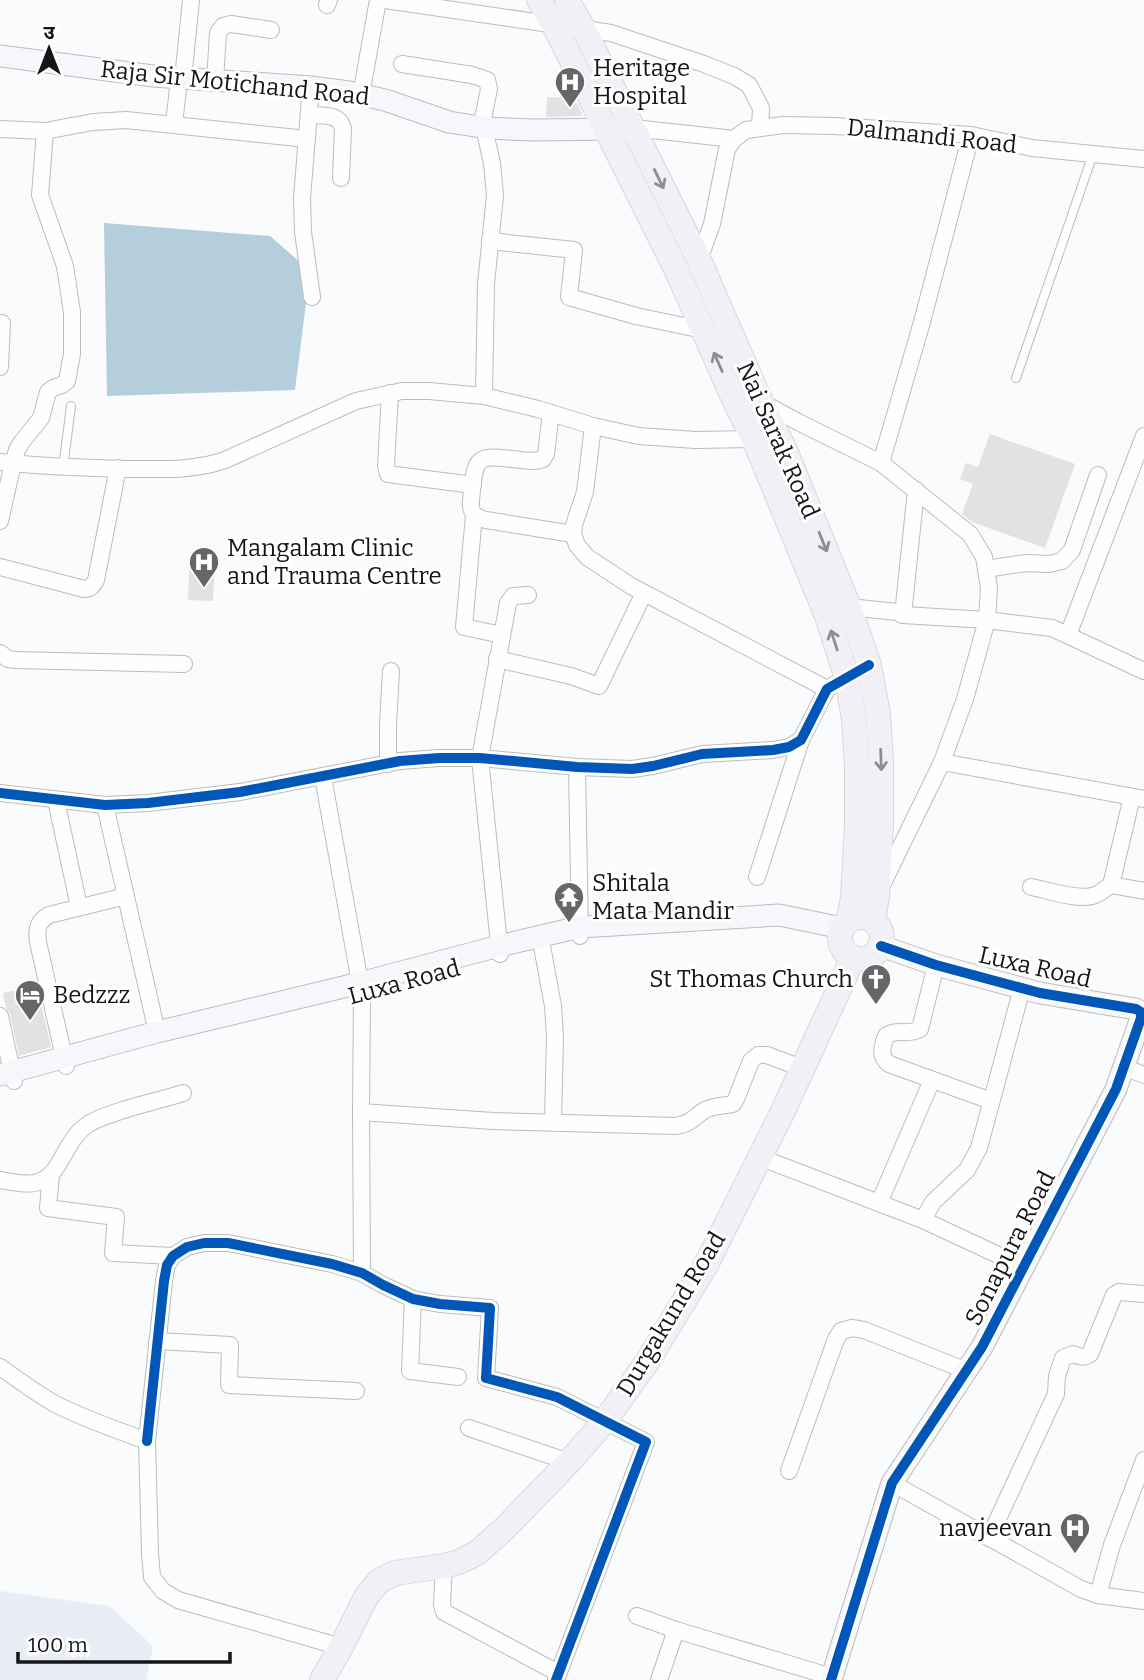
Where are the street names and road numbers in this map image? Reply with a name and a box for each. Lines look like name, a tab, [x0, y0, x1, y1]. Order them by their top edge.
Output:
street label: Raja Sir Motichand Road	[99, 55, 371, 111]
street label: Dalmandi Road	[846, 113, 1018, 159]
street label: Nai Sarak Road	[731, 357, 825, 523]
street label: Luxa Road	[976, 940, 1094, 994]
street label: Luxa Road	[345, 954, 463, 1010]
street label: Sonapura Road	[959, 1166, 1061, 1330]
street label: Durgakund Road	[611, 1227, 731, 1401]

